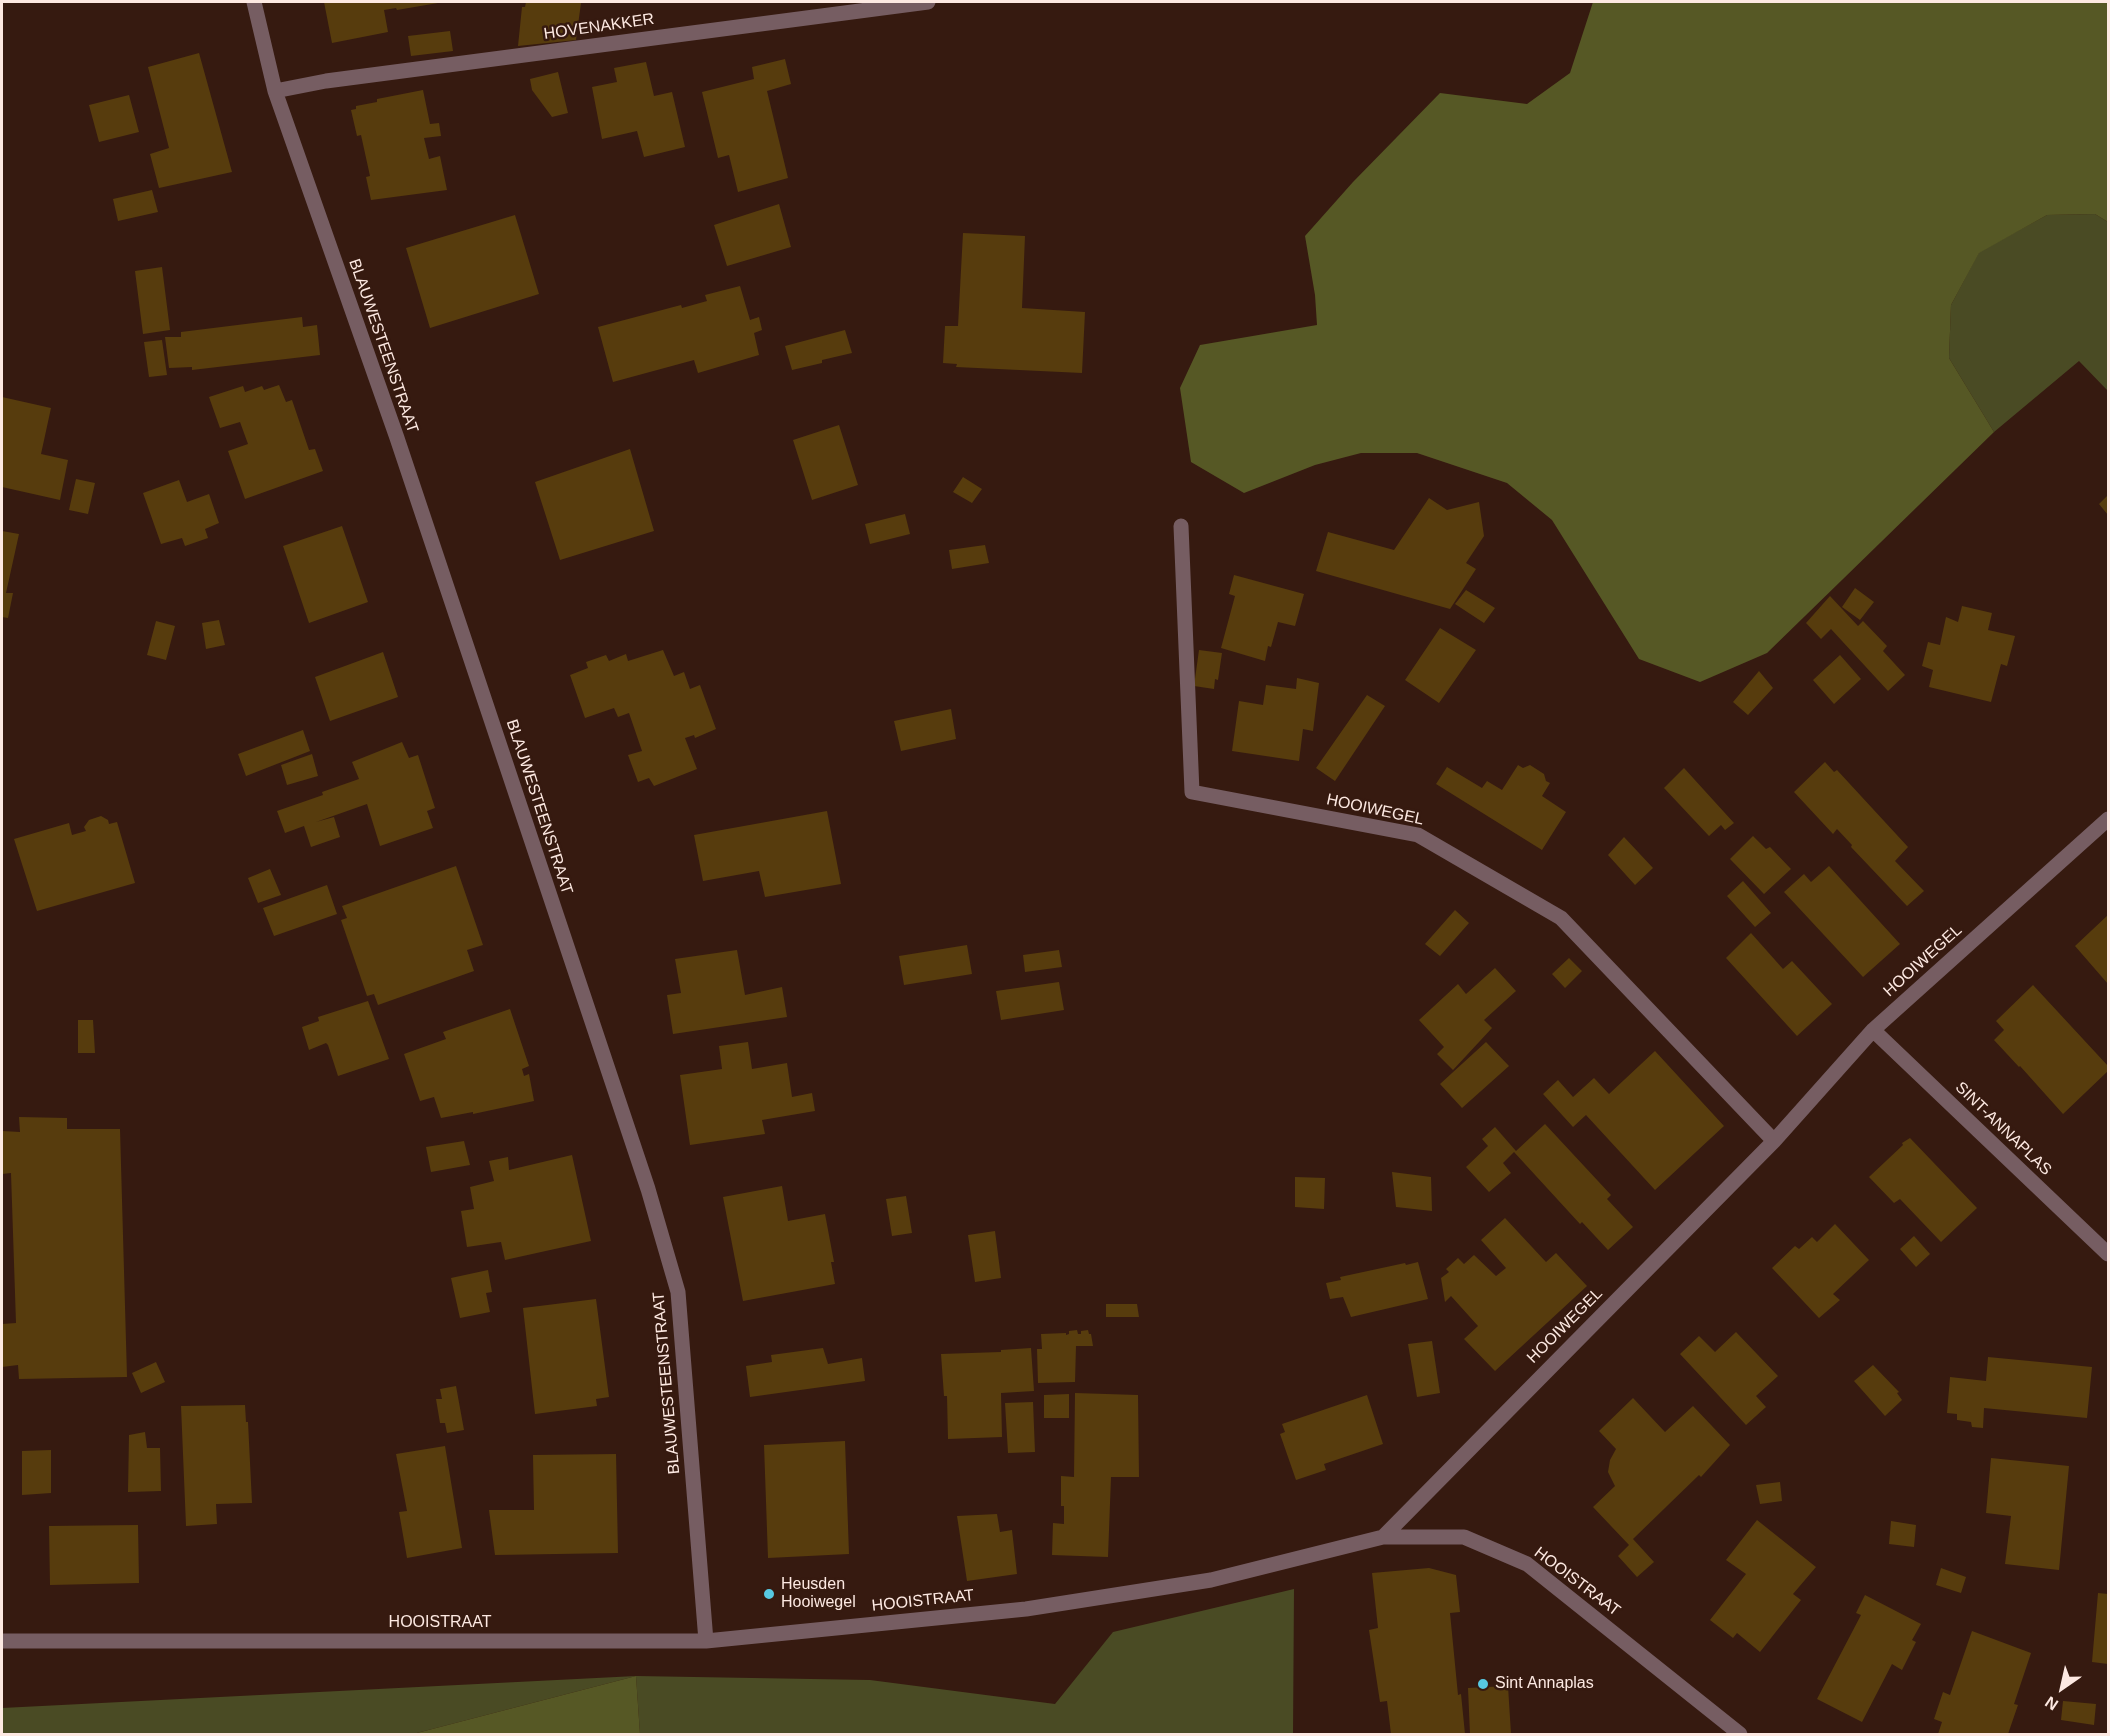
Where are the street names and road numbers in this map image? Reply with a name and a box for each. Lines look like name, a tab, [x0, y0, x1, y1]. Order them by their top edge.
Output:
street label: HOVENAKKER	[543, 10, 655, 44]
street label: BLAUWESTEENSTRAAT	[344, 256, 422, 436]
street label: BLAUWESTEENSTRAAT	[502, 717, 576, 897]
street label: HOOIWEGEL	[1325, 790, 1425, 830]
street label: HOOIWEGEL	[1880, 921, 1966, 1001]
street label: SINT-ANNAPLAS	[1951, 1078, 2055, 1180]
street label: HOOIWEGEL	[1523, 1284, 1607, 1368]
street label: BLAUWESTEENSTRAAT	[649, 1291, 685, 1475]
street label: HOOISTRAAT	[1530, 1543, 1624, 1621]
street label: HOOISTRAAT	[871, 1586, 975, 1616]
street label: HOOISTRAAT	[389, 1613, 491, 1633]

